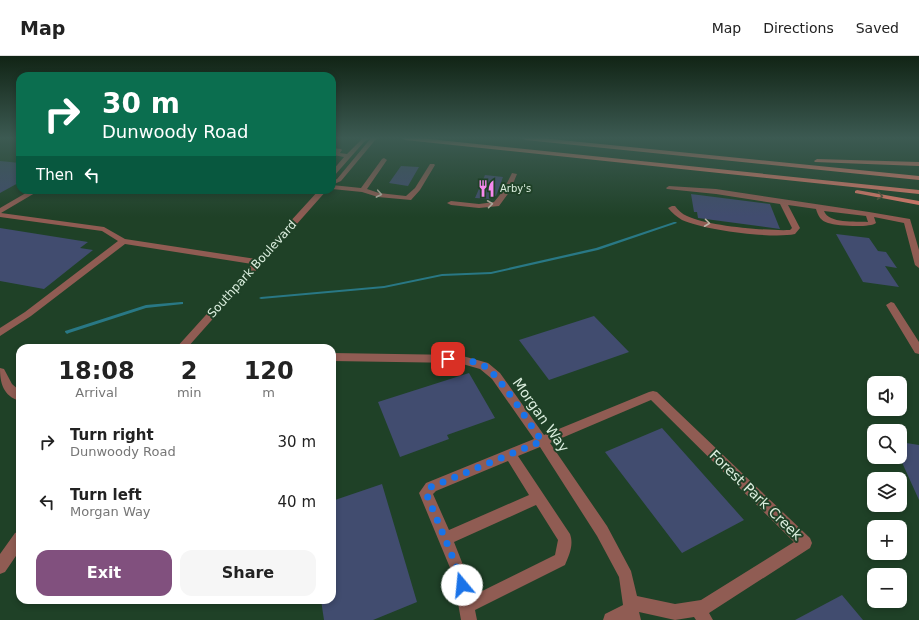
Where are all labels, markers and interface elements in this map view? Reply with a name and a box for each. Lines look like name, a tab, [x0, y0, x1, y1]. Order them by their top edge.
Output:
text: Map	[20, 17, 65, 39]
text: Map	[712, 20, 741, 36]
text: Directions	[763, 20, 834, 36]
text: Saved	[856, 20, 899, 36]
text: 30 m	[102, 87, 180, 120]
icon: right	[36, 88, 88, 140]
text: Dunwoody Road	[102, 121, 248, 142]
icon: left	[81, 164, 103, 186]
text: Then	[36, 166, 73, 184]
restaurant icon: Arby's	[477, 178, 497, 198]
place label: Arby's	[500, 183, 531, 194]
one-way arrow	[376, 189, 382, 198]
one-way arrow	[877, 191, 883, 200]
one-way arrow	[487, 200, 493, 209]
street label: Southpark Boulevard	[205, 217, 299, 321]
one-way arrow	[704, 219, 710, 228]
pin	[431, 342, 465, 376]
icon: arrive	[437, 348, 459, 370]
text: 18:08	[58, 357, 135, 385]
text: 2	[181, 357, 197, 385]
text: 120	[244, 357, 294, 385]
street label: Morgan Way	[510, 375, 572, 455]
map controls	[867, 376, 907, 608]
button: sound	[867, 376, 907, 416]
text: Arrival	[75, 385, 118, 400]
text: min	[177, 385, 201, 400]
text: m	[262, 385, 275, 400]
button: search	[867, 424, 907, 464]
text: Turn right	[70, 426, 154, 444]
icon: right	[36, 431, 58, 453]
text: 30 m	[278, 433, 316, 451]
text: Dunwoody Road	[70, 444, 176, 459]
street label: Forest Park Creek	[706, 447, 806, 544]
button: layers	[867, 472, 907, 512]
text: Turn left	[70, 486, 142, 504]
icon: left	[36, 491, 58, 513]
text: 40 m	[278, 493, 316, 511]
text: Morgan Way	[70, 504, 151, 519]
button: +	[867, 520, 907, 560]
button: Exit	[36, 550, 172, 596]
button: Share	[180, 550, 316, 596]
position arrow	[441, 564, 483, 606]
button: −	[867, 568, 907, 608]

